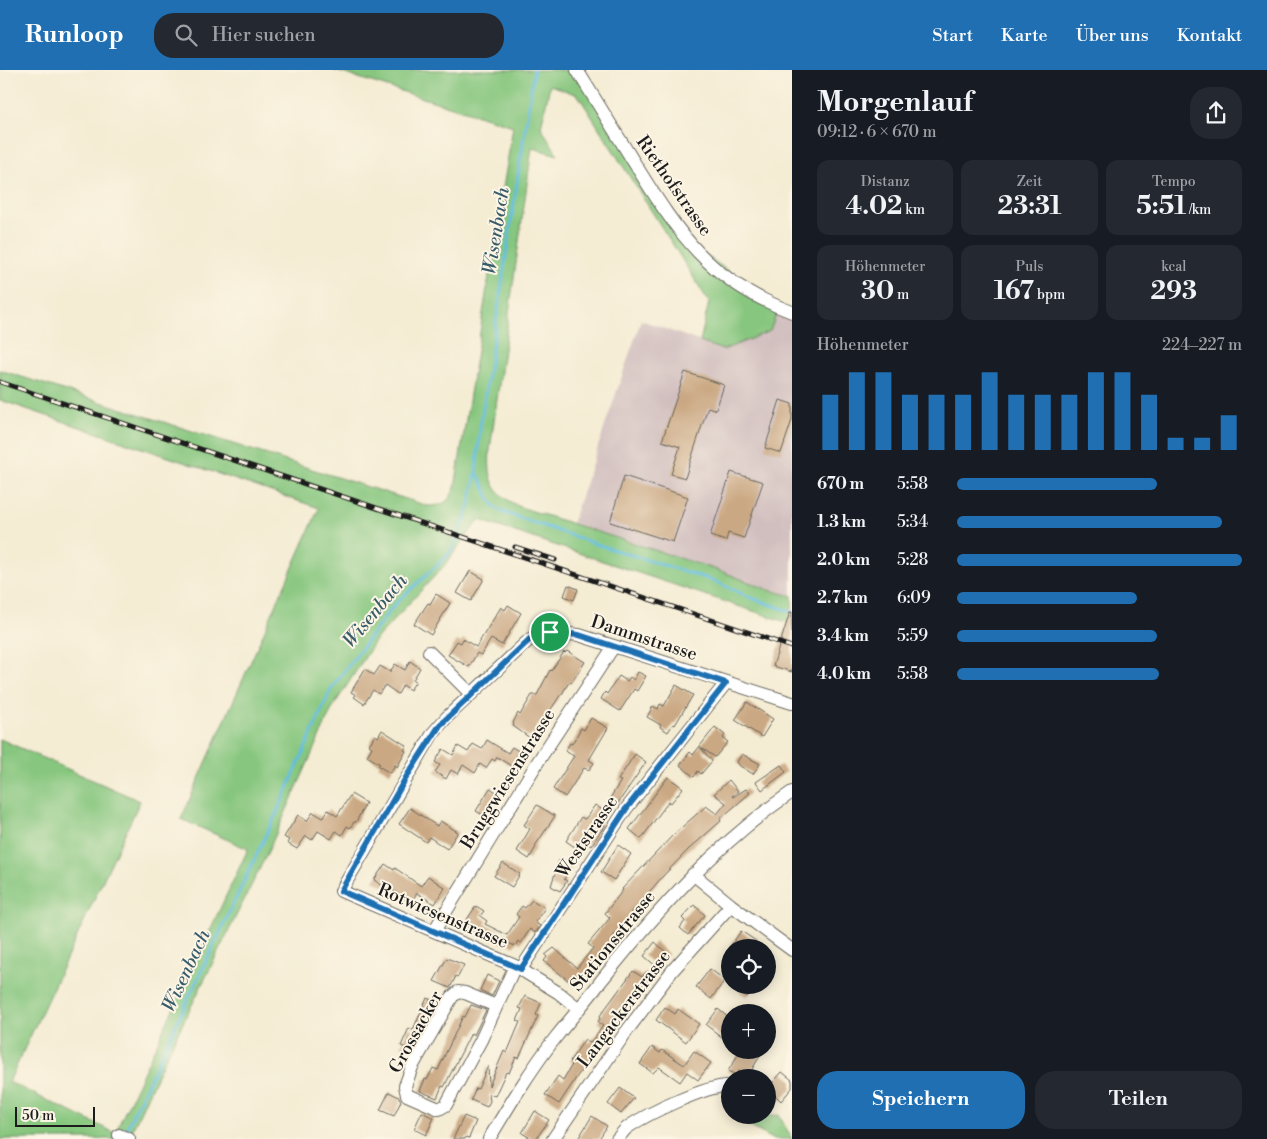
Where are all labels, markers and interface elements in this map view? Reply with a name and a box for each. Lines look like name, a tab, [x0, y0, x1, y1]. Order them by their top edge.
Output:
search box	[154, 13, 504, 58]
text: Runloop	[25, 20, 124, 50]
icon: search	[172, 21, 200, 49]
text: Hier suchen	[212, 23, 316, 47]
text: Start	[932, 24, 973, 47]
text: Karte	[1001, 24, 1048, 47]
text: Über uns	[1076, 24, 1149, 47]
text: Kontakt	[1177, 24, 1242, 47]
text: Morgenlauf	[817, 85, 973, 120]
button: share	[1190, 87, 1242, 139]
text: 09:12 · 6 × 670 m	[817, 122, 937, 142]
street label: Riethofstrasse	[631, 131, 717, 241]
text: Distanz	[861, 173, 910, 191]
text: Zeit	[1017, 173, 1042, 191]
text: Tempo	[1152, 173, 1196, 191]
water label: Wisenbach	[477, 185, 515, 277]
text: 4.02	[845, 191, 902, 222]
text: 23:31	[998, 191, 1061, 222]
text: 5:51	[1136, 191, 1186, 222]
text: km	[902, 201, 925, 219]
text: /km	[1186, 201, 1211, 219]
text: Höhenmeter	[845, 258, 925, 276]
text: Puls	[1016, 258, 1043, 276]
text: kcal	[1161, 258, 1187, 276]
text: 30	[861, 276, 894, 307]
text: 167	[994, 276, 1034, 307]
text: 293	[1151, 276, 1197, 307]
text: m	[894, 286, 909, 304]
text: bpm	[1034, 286, 1065, 304]
text: Höhenmeter	[817, 335, 909, 355]
text: 224–227 m	[1162, 335, 1242, 355]
text: 670 m	[817, 474, 864, 494]
text: 5:58	[897, 474, 928, 494]
text: 1.3 km	[817, 512, 866, 532]
text: 5:34	[897, 512, 928, 532]
text: 2.0 km	[817, 550, 870, 570]
text: 5:28	[897, 550, 928, 570]
water label: Wisenbach	[337, 569, 413, 653]
text: 2.7 km	[817, 588, 868, 608]
text: 6:09	[897, 588, 931, 608]
street label: Dammstrasse	[588, 610, 700, 666]
pin	[529, 611, 571, 653]
icon: arrive	[536, 618, 564, 646]
text: 3.4 km	[817, 626, 869, 646]
text: 5:59	[897, 626, 928, 646]
text: 4.0 km	[817, 664, 871, 684]
text: 5:58	[897, 664, 928, 684]
street label: Bruggwiesenstrasse	[455, 705, 560, 854]
street label: Weststrasse	[550, 791, 623, 884]
street label: Rotwiesenstrasse	[374, 878, 512, 954]
street label: Stationsstrasse	[565, 886, 661, 996]
water label: Wisenbach	[156, 925, 216, 1016]
map controls	[721, 939, 776, 1124]
button: locate	[721, 939, 776, 994]
street label: Langackerstrasse	[572, 946, 676, 1072]
street label: Grossacker	[384, 986, 448, 1077]
button: +	[721, 1004, 776, 1059]
button: −	[721, 1069, 776, 1124]
button: Speichern	[817, 1071, 1025, 1129]
button: Teilen	[1035, 1071, 1242, 1129]
scale bar	[15, 1104, 95, 1127]
text: 50 m	[22, 1107, 54, 1125]

